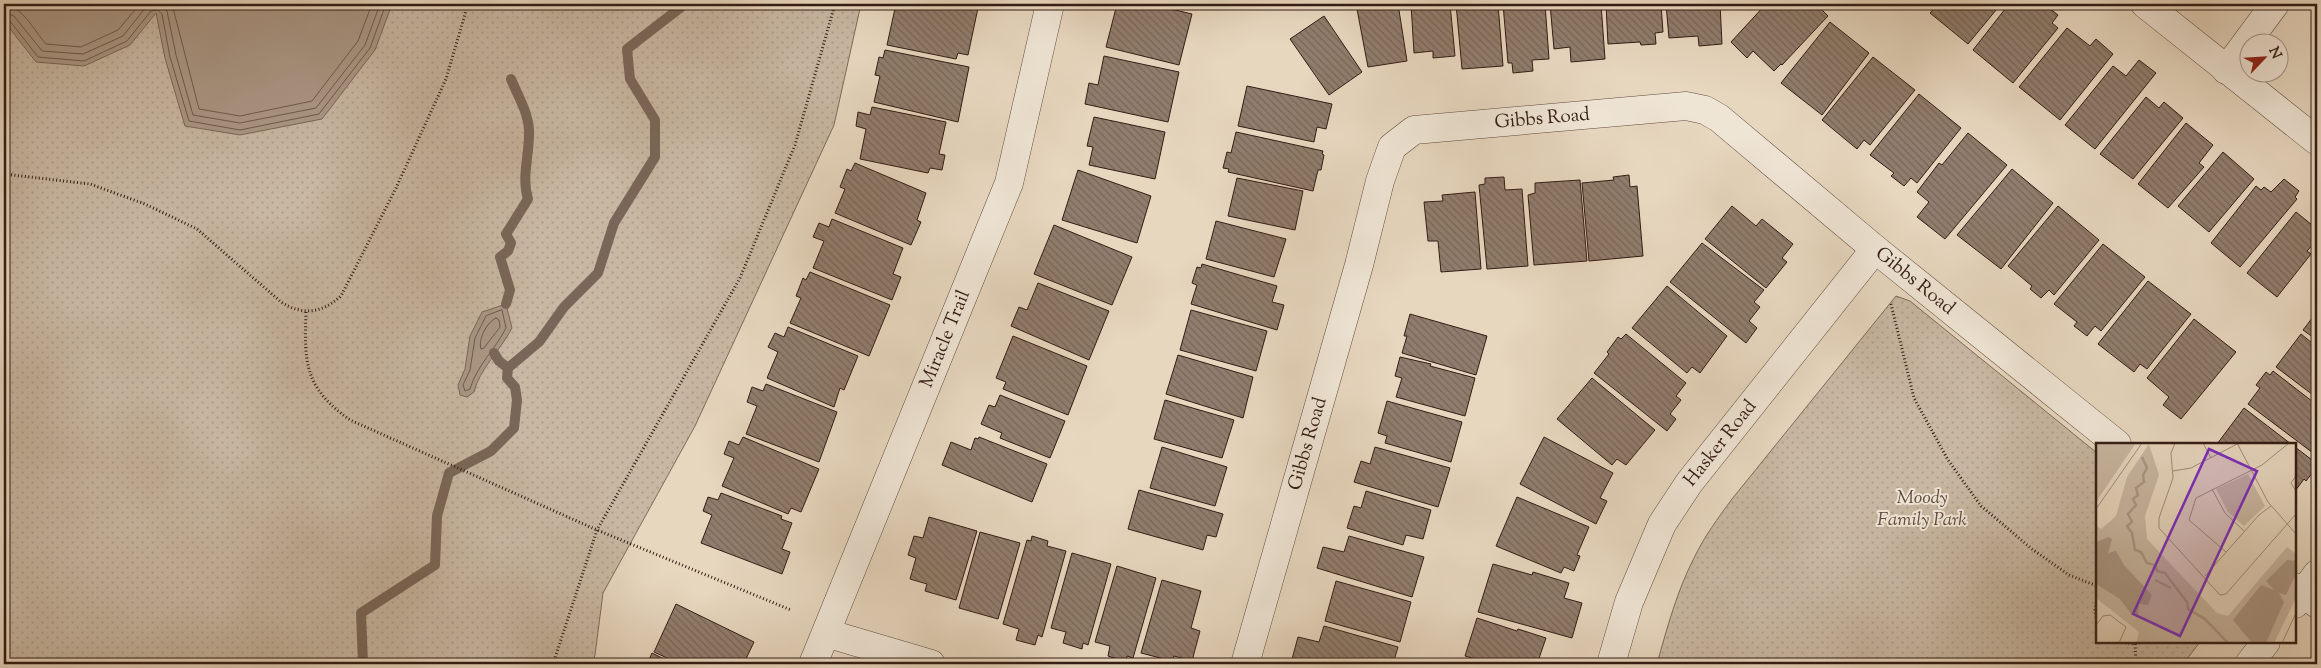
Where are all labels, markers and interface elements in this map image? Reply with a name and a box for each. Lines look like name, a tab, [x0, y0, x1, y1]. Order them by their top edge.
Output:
north arrow	[2238, 32, 2288, 82]
text: N	[2263, 44, 2285, 63]
street label: Gibbs Road	[1493, 101, 1591, 136]
street label: Gibbs Road	[1869, 241, 1961, 322]
street label: Miracle Trail	[913, 286, 977, 392]
street label: Gibbs Road	[1282, 394, 1334, 494]
street label: Hasker Road	[1678, 394, 1764, 492]
inset map	[2096, 443, 2296, 643]
park label: Moody Family Park	[1877, 485, 1967, 534]

